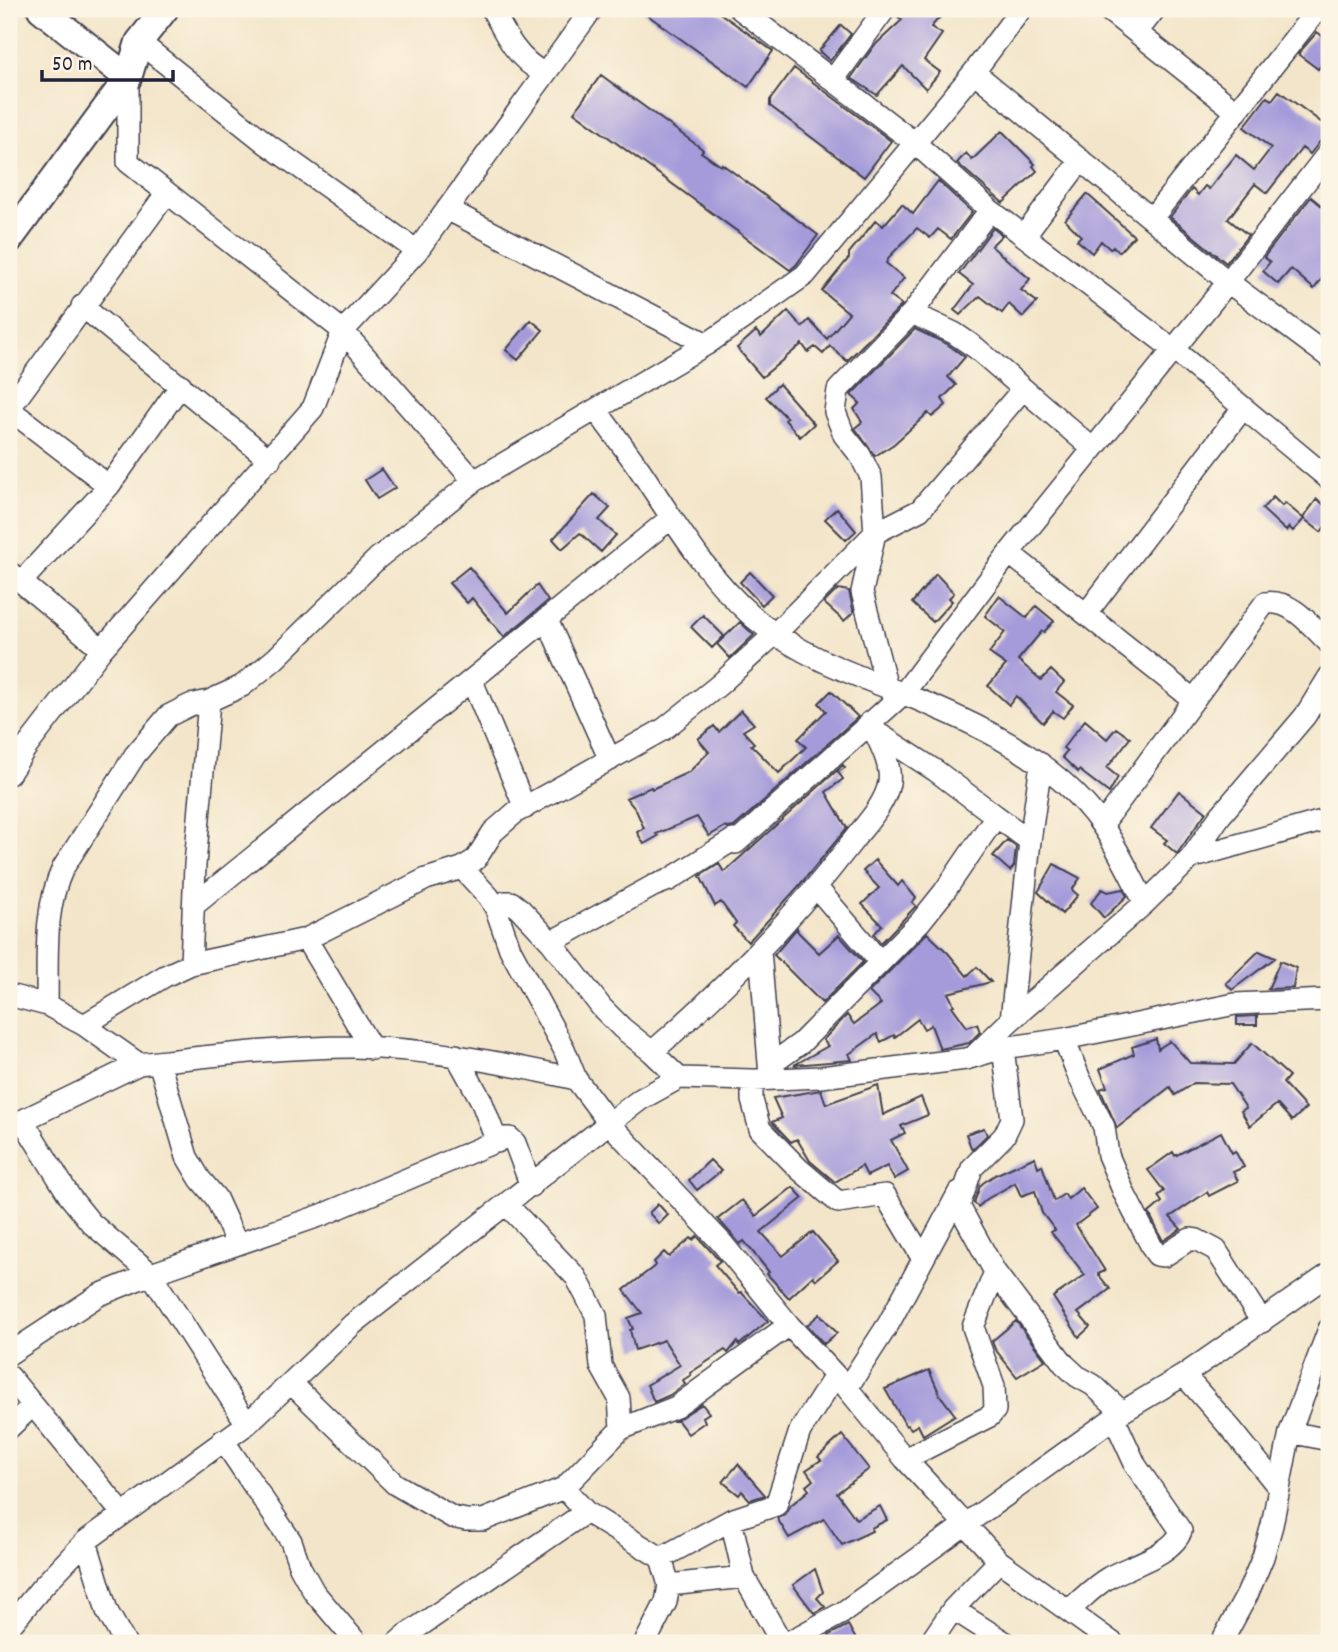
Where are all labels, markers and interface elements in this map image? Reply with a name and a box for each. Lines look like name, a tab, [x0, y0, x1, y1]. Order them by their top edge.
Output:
scale bar	[42, 38, 173, 82]
text: 50 m	[52, 51, 92, 81]

